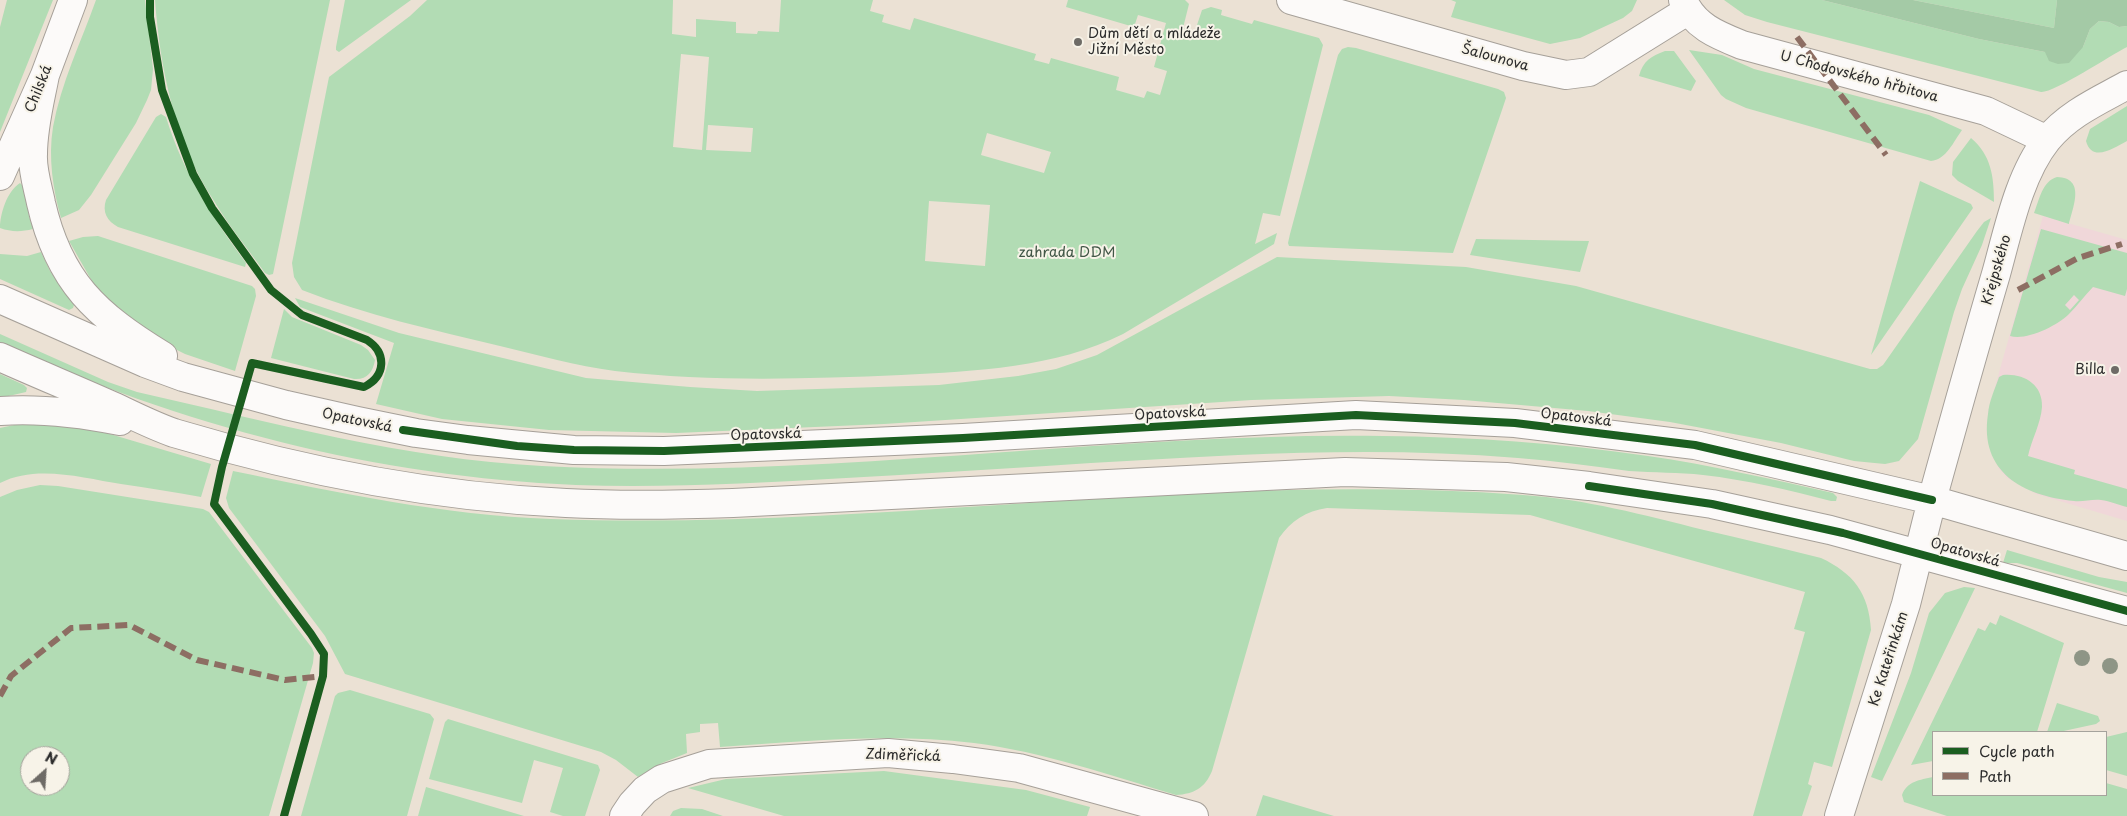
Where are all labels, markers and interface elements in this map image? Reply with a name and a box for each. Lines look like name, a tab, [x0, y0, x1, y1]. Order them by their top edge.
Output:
place label: Dům dětí a mládeže Jižní Město	[1088, 26, 1221, 58]
marker: Dům dětí a mládeže Jižní Město	[1072, 36, 1084, 48]
street label: Šalounova	[1459, 41, 1531, 75]
street label: U Chodovského hřbitova	[1778, 48, 1940, 106]
street label: Chilská	[22, 63, 56, 115]
street label: Křejpského	[1979, 233, 2015, 307]
park label: zahrada DDM	[1019, 245, 1115, 261]
place label: Billa	[2075, 362, 2105, 378]
marker: Billa	[2109, 364, 2121, 376]
street label: Opatovská	[1134, 404, 1206, 424]
street label: Opatovská	[320, 405, 394, 437]
street label: Opatovská	[1540, 405, 1612, 431]
street label: Opatovská	[730, 425, 802, 445]
street label: Opatovská	[1928, 535, 2002, 571]
street label: Ke Kateřinkám	[1866, 610, 1912, 708]
legend	[1932, 731, 2107, 796]
text: Cycle path	[1979, 739, 2055, 762]
north arrow	[20, 746, 70, 796]
text: N	[42, 746, 61, 770]
street label: Zdiměřická	[865, 746, 941, 766]
text: Path	[1979, 764, 2011, 787]

